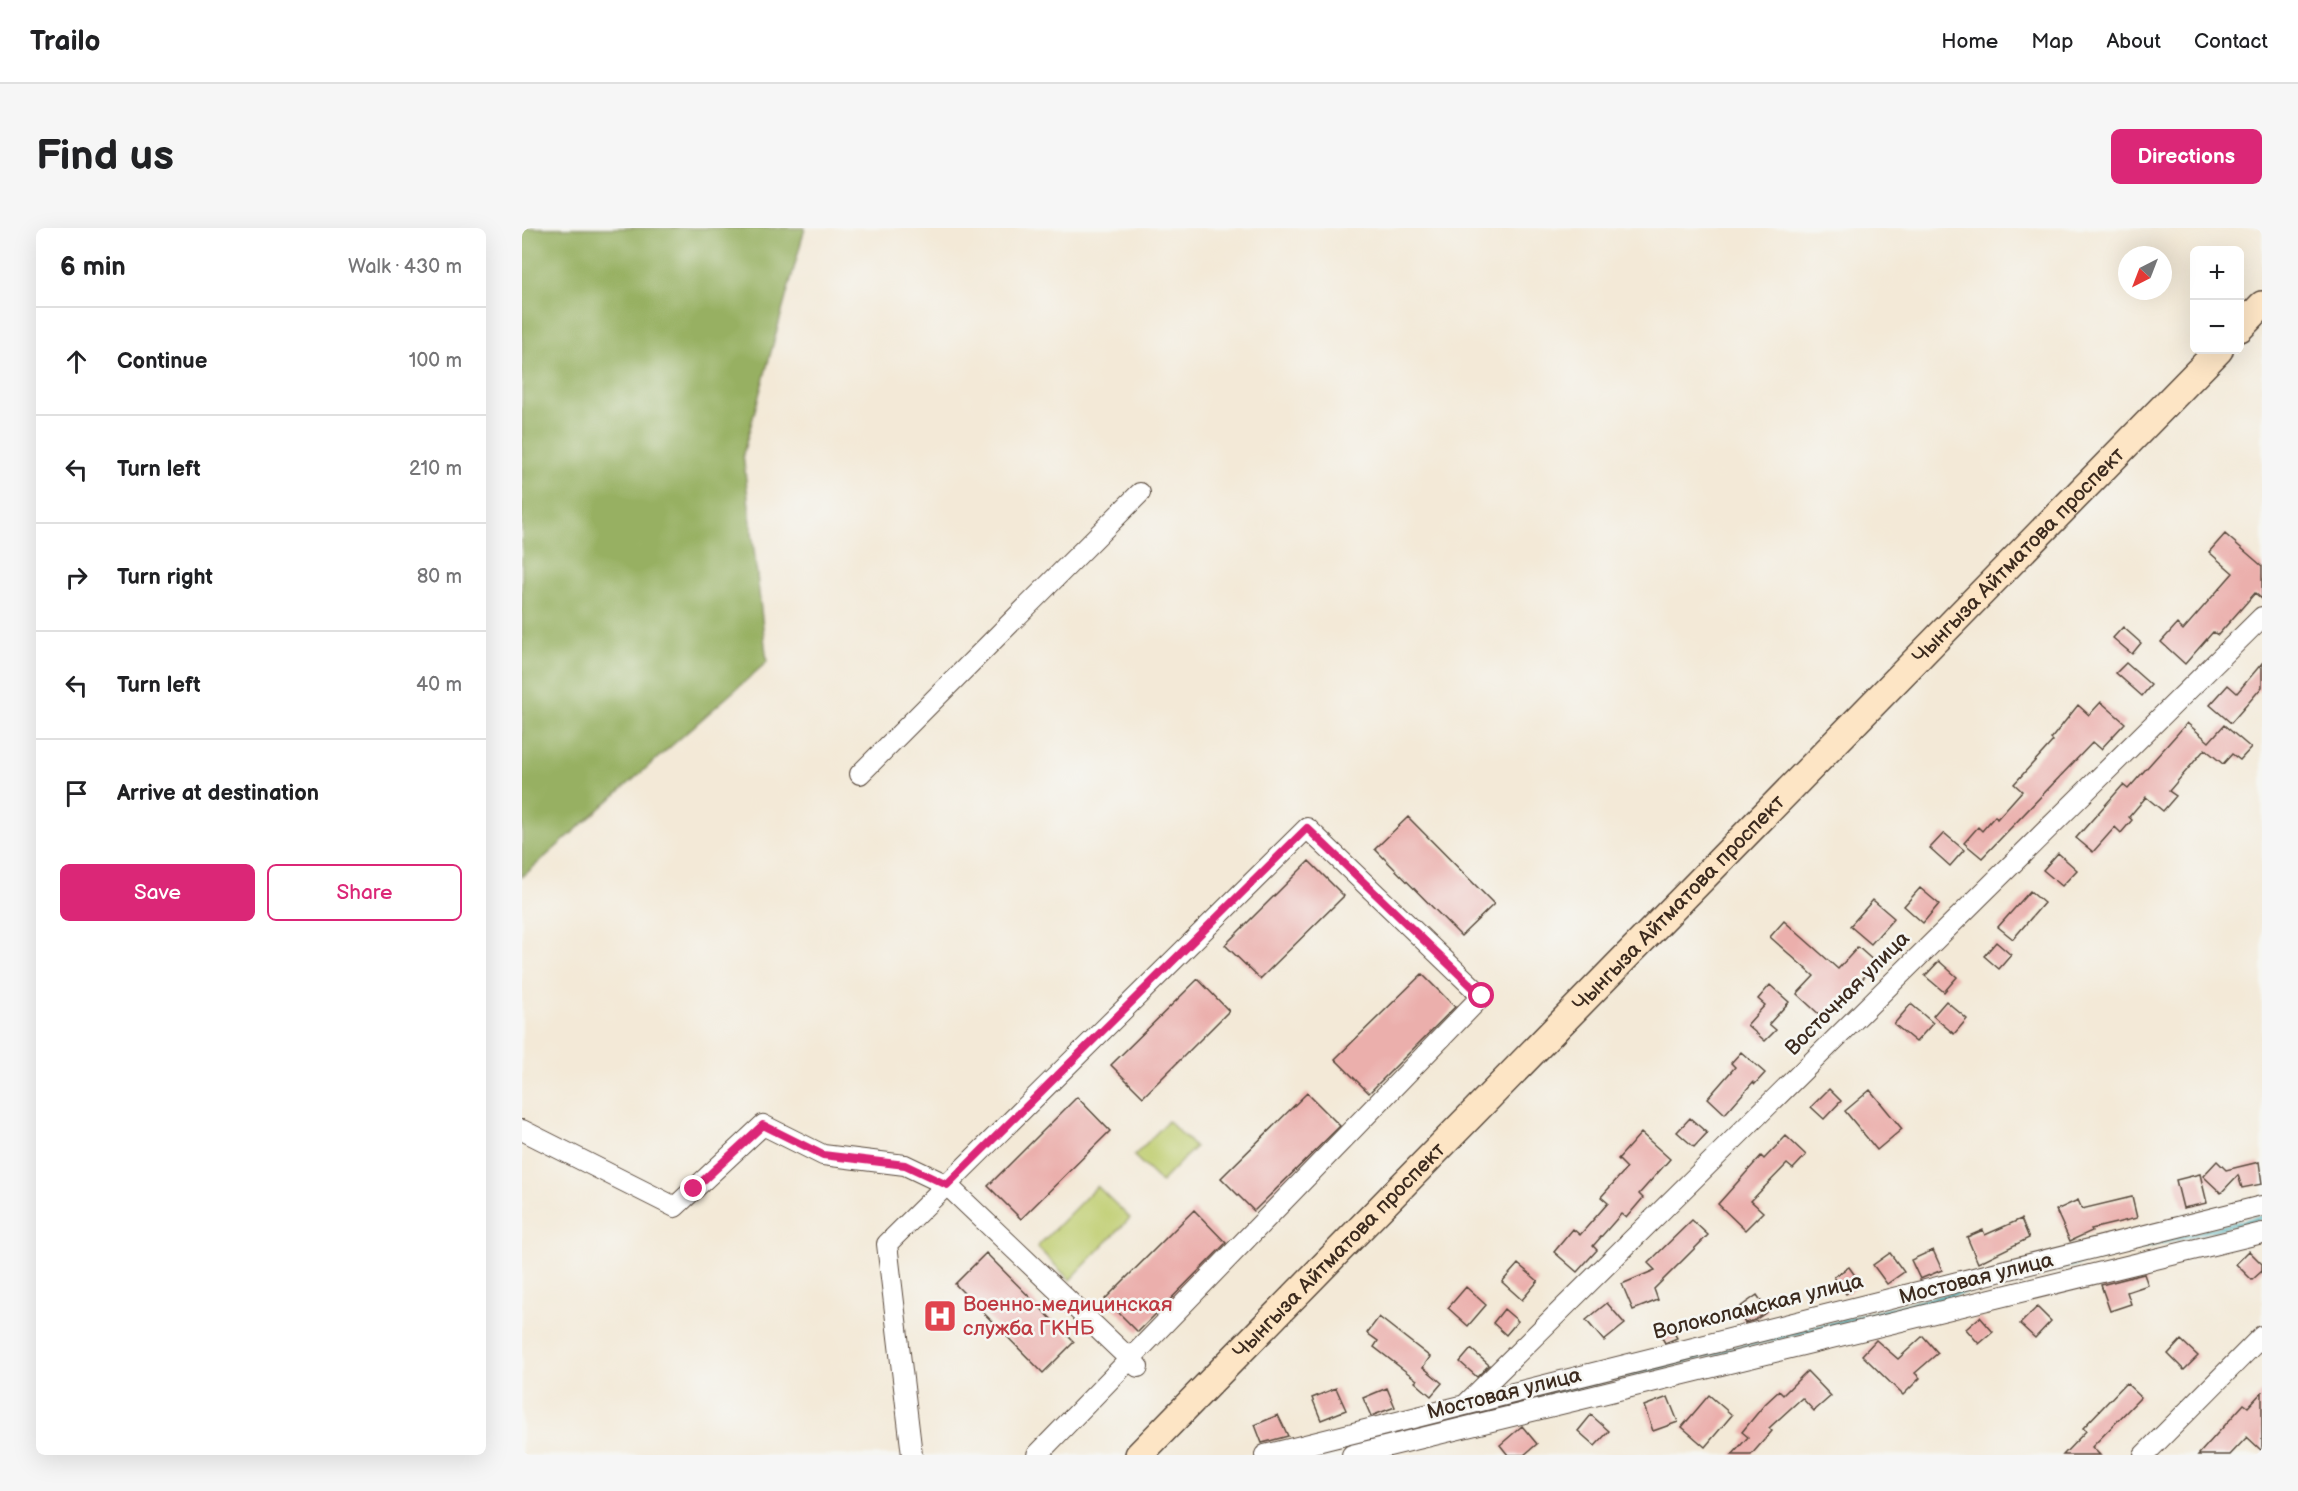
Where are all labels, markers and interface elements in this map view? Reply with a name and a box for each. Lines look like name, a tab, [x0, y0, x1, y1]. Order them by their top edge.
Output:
text: Trailo	[30, 25, 101, 58]
text: Home	[1941, 29, 1998, 54]
text: Map	[2031, 29, 2073, 54]
text: About	[2106, 29, 2161, 54]
text: Contact	[2194, 29, 2268, 54]
button: Directions	[2111, 129, 2262, 184]
text: Find us	[36, 131, 174, 182]
north arrow	[2118, 246, 2172, 300]
map controls	[2190, 246, 2244, 354]
button: +	[2190, 246, 2244, 300]
text: 6 min	[60, 252, 126, 283]
text: Walk · 430 m	[348, 255, 462, 279]
button: −	[2190, 300, 2244, 354]
icon: ahead	[60, 345, 93, 378]
text: Continue	[117, 348, 207, 375]
text: 100 m	[409, 349, 462, 373]
street label: Чынгыза Айтматова проспект	[1907, 442, 2130, 669]
icon: left	[60, 453, 93, 486]
text: Turn left	[117, 456, 201, 483]
text: 210 m	[409, 457, 462, 481]
icon: right	[60, 561, 93, 594]
text: Turn right	[117, 564, 213, 591]
text: 80 m	[417, 565, 462, 589]
icon: left	[60, 669, 93, 702]
text: Turn left	[117, 672, 201, 699]
text: 40 m	[416, 673, 462, 697]
icon: arrive	[60, 777, 93, 810]
text: Arrive at destination	[117, 780, 319, 807]
street label: Чынгыза Айтматова проспект	[1568, 790, 1790, 1017]
button: Save	[60, 864, 255, 921]
button: Share	[267, 864, 462, 921]
street label: Восточная улица	[1780, 926, 1915, 1061]
route start	[1468, 982, 1494, 1008]
street label: Чынгыза Айтматова проспект	[1228, 1137, 1451, 1364]
route end	[680, 1175, 706, 1201]
street label: Мостовая улица	[1896, 1247, 2056, 1310]
street label: Волоколамская улица	[1650, 1268, 1866, 1345]
place label: Военно-медицинская служба ГКНБ	[963, 1292, 1173, 1341]
hospital icon: Военно-медицинская служба ГКНБ	[922, 1298, 958, 1334]
street label: Мостовая улица	[1424, 1362, 1584, 1425]

